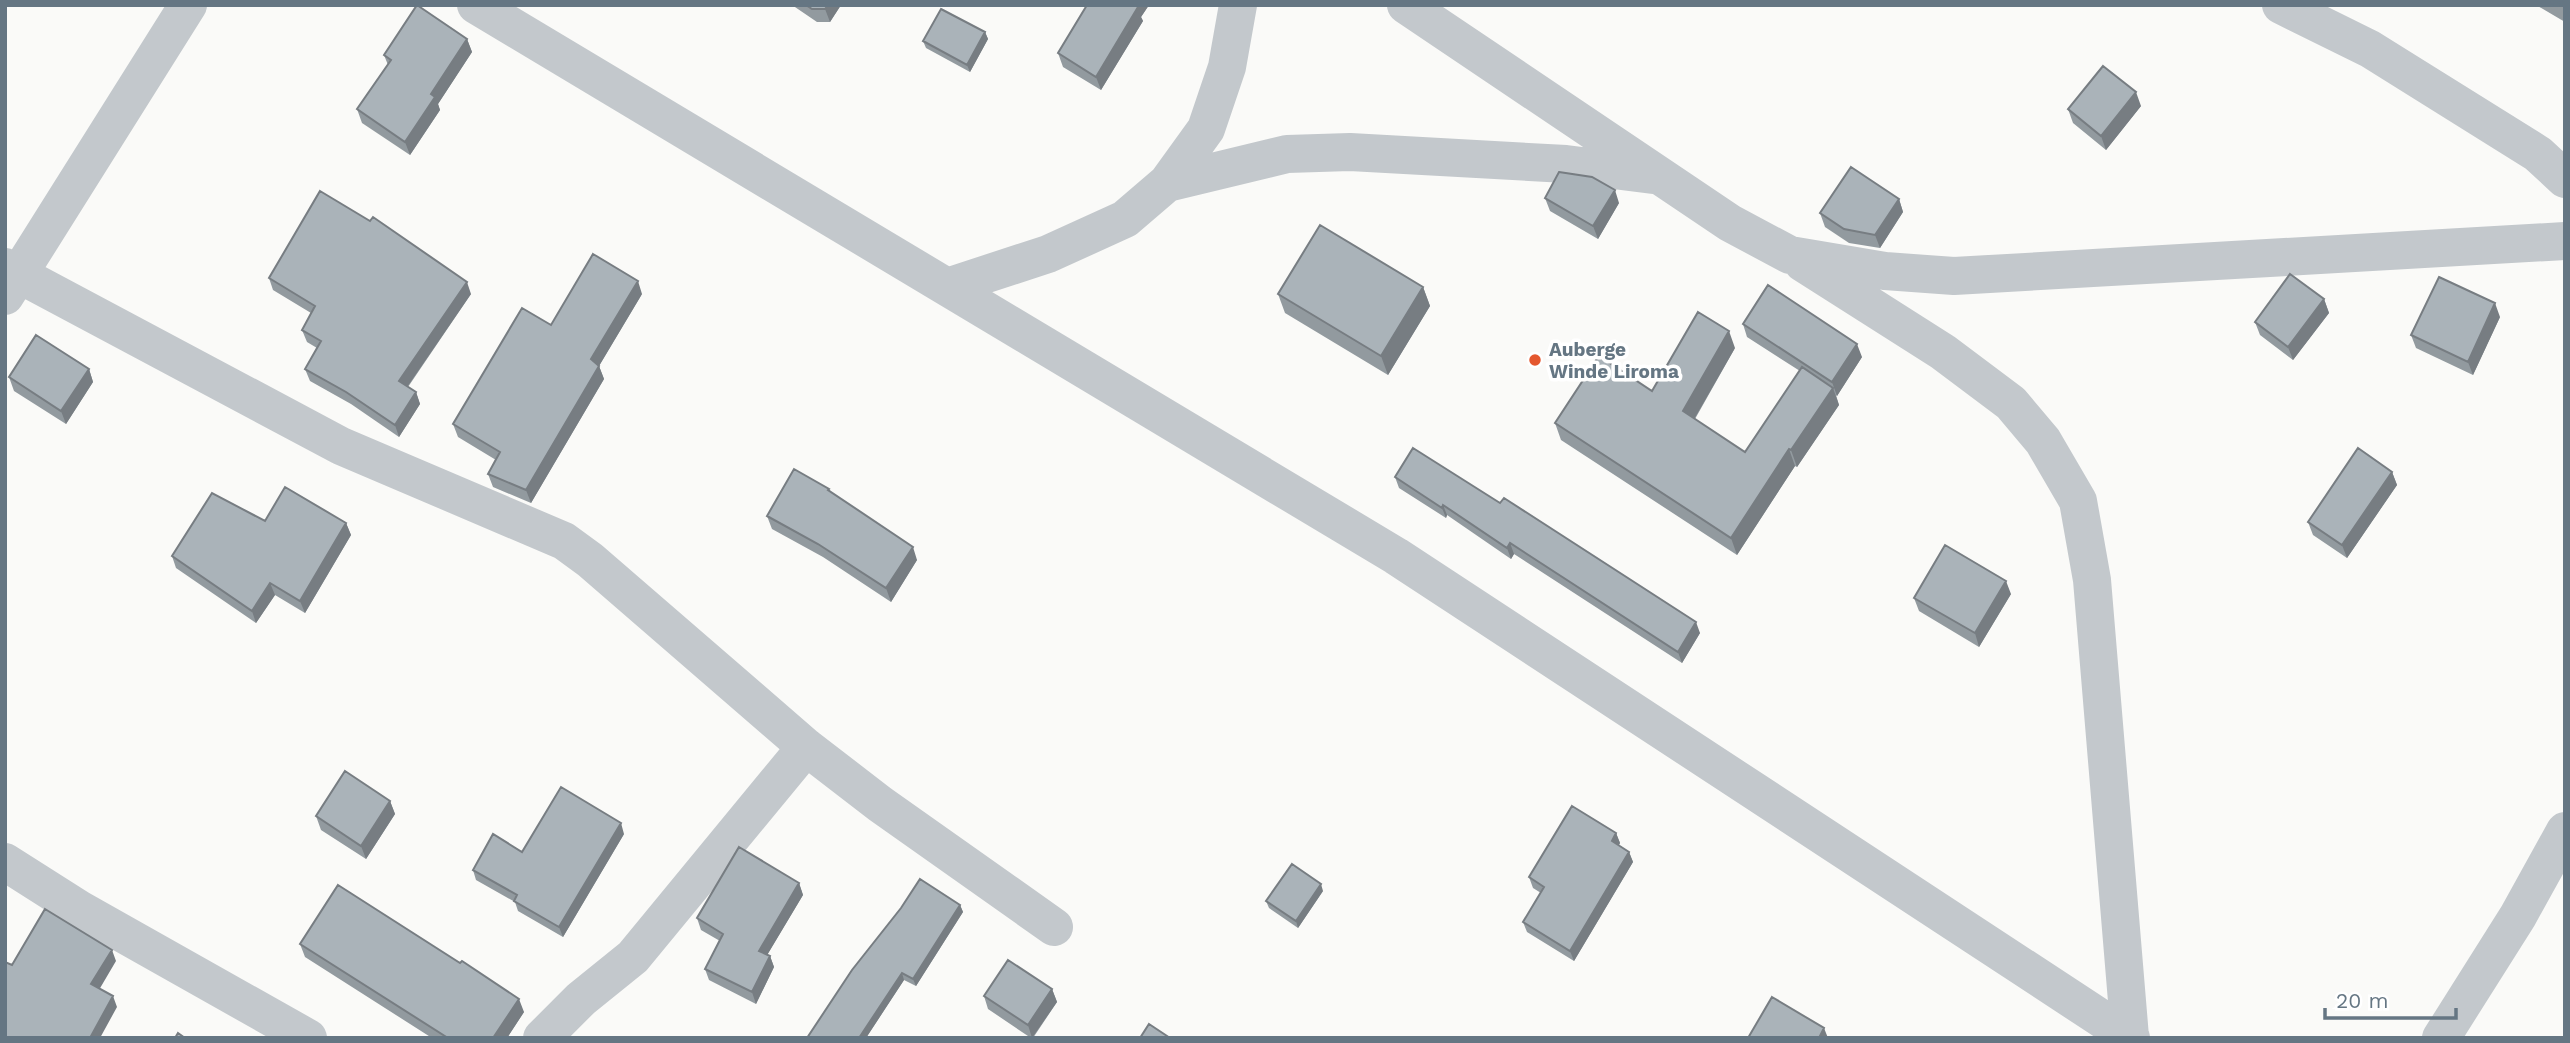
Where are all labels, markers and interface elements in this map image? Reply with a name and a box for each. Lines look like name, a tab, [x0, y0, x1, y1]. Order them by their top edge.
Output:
place label: Auberge Winde Liroma	[1549, 338, 1679, 383]
marker: Auberge Winde Liroma	[1527, 352, 1543, 368]
scale bar	[2325, 976, 2456, 1020]
text: 20 m	[2336, 988, 2388, 1013]

